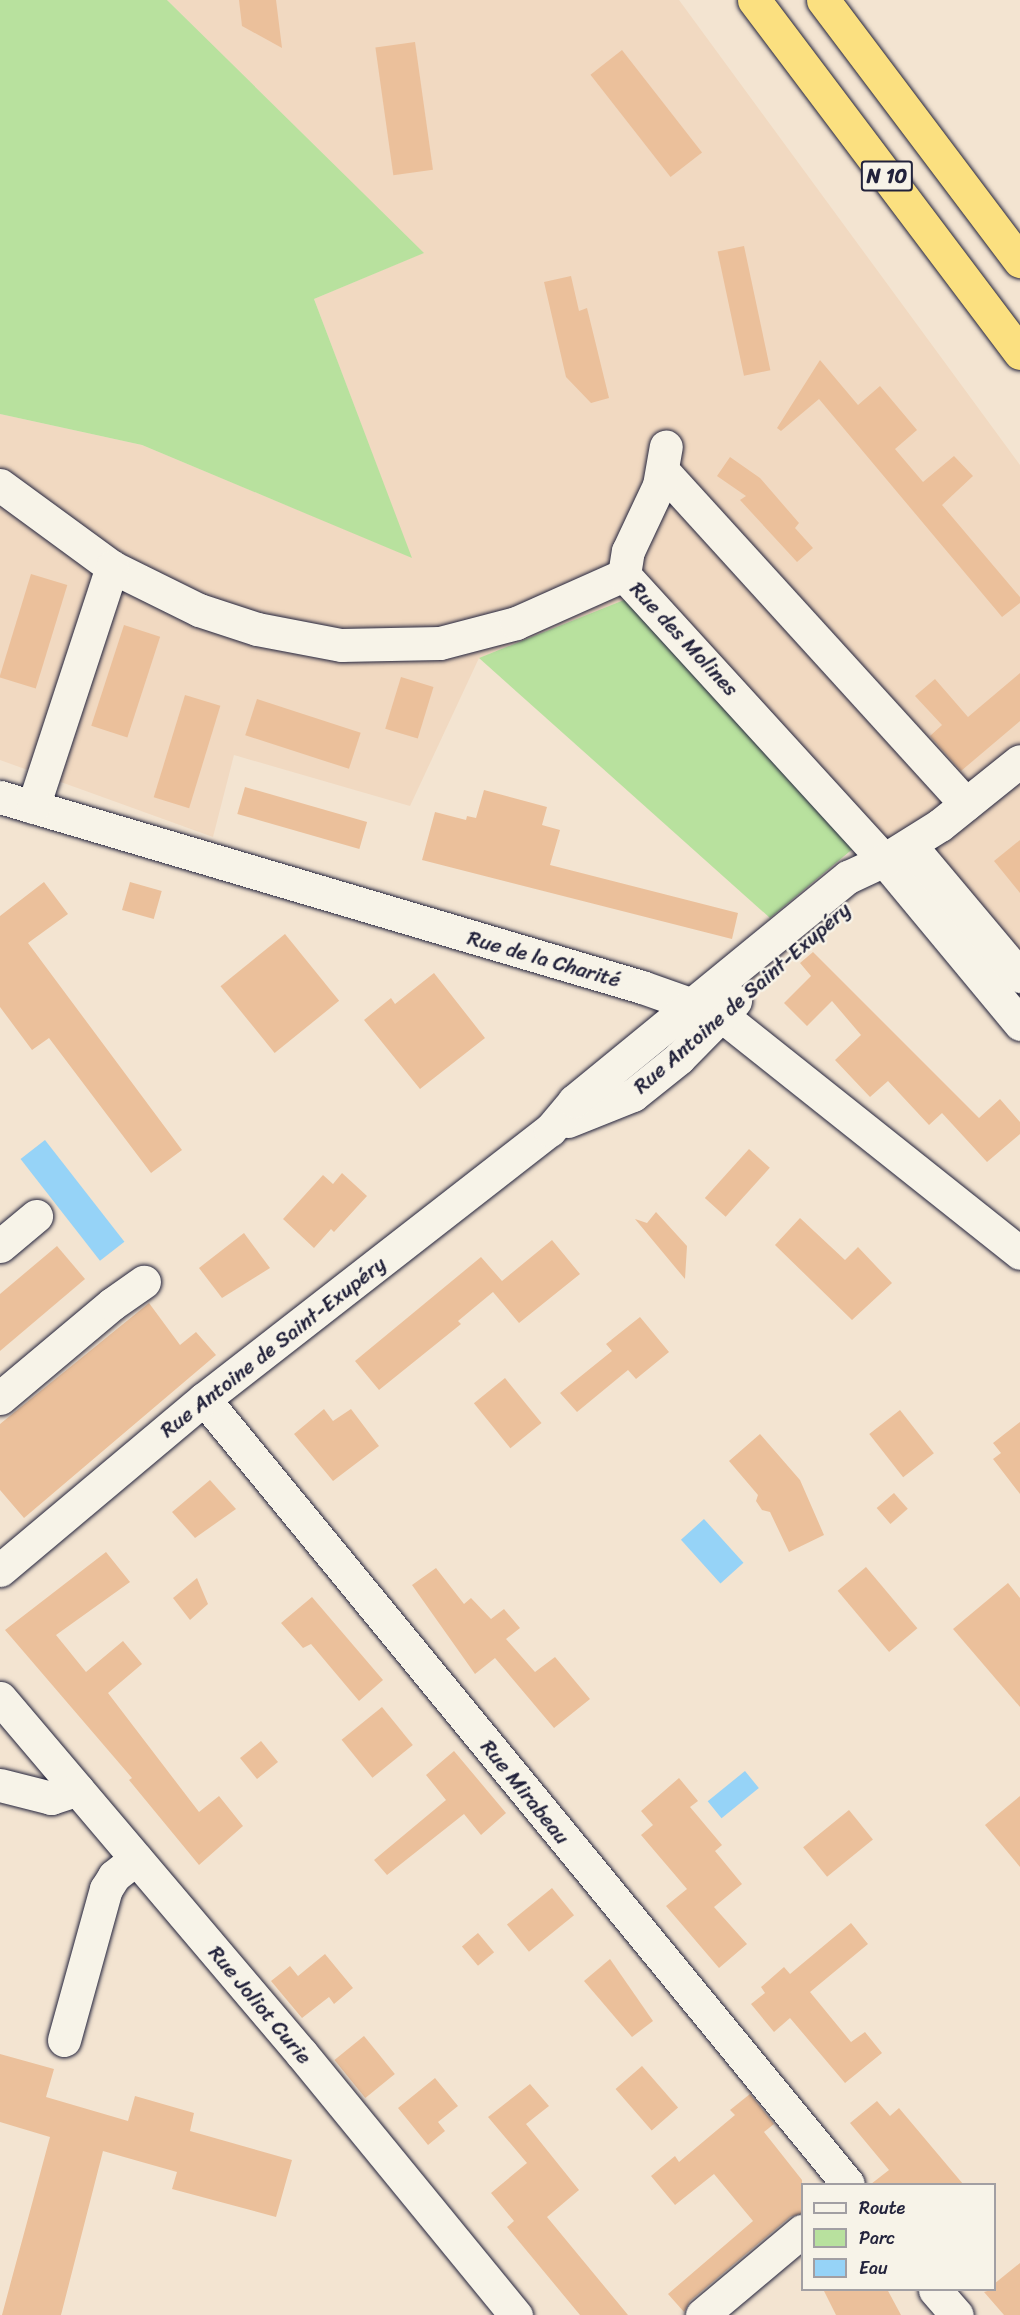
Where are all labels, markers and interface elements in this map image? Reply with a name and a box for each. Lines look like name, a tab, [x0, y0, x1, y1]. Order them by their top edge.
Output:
road number: N 10	[860, 159, 914, 193]
street label: Rue des Molines	[625, 577, 743, 701]
street label: Rue Antoine de Saint-Exupéry	[628, 897, 856, 1099]
street label: Rue de la Charité	[465, 925, 623, 993]
street label: Rue Antoine de Saint-Exupéry	[155, 1251, 391, 1443]
street label: Rue Mirabeau	[476, 1735, 574, 1849]
street label: Rue Joliot Curie	[203, 1941, 317, 2069]
legend	[801, 2183, 996, 2291]
text: Route	[859, 2192, 905, 2224]
text: Parc	[859, 2222, 895, 2254]
text: Eau	[859, 2252, 888, 2284]

